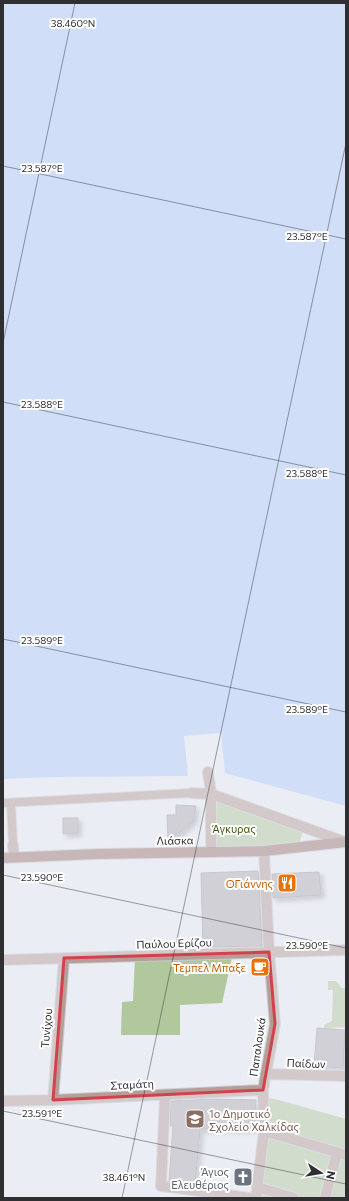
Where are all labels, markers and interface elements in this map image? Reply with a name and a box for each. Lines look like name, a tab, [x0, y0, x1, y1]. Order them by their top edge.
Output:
text: 38.460°N	[51, 17, 95, 29]
text: 23.587°E	[21, 162, 63, 174]
text: 23.587°E	[286, 230, 328, 242]
text: 23.588°E	[21, 398, 63, 410]
text: 23.588°E	[286, 467, 328, 479]
text: 23.589°E	[21, 634, 63, 646]
text: 23.589°E	[286, 703, 328, 715]
park label: Άγκυρας	[211, 822, 256, 835]
street label: Λιάσκα	[156, 833, 194, 847]
text: 23.590°E	[21, 871, 63, 883]
restaurant icon: ΟΓιάννης	[276, 872, 298, 894]
place label: ΟΓιάννης	[226, 877, 273, 890]
street label: Παύλου Ερίζου	[136, 935, 212, 951]
text: 23.590°E	[286, 939, 328, 951]
cafe icon: Τεμπελ Μπαξε	[249, 956, 271, 978]
place label: Τεμπελ Μπαξε	[173, 961, 246, 974]
street label: Τυνίχου	[38, 1008, 54, 1048]
street label: Παπαλουκά	[246, 1016, 268, 1077]
street label: Παίδων	[286, 1056, 326, 1070]
street label: Σταμάτη	[110, 1076, 154, 1092]
text: 23.591°E	[22, 1107, 62, 1119]
place label: 1ο Δημοτικό Σχολείο Χαλκίδας	[209, 1107, 299, 1133]
school or university icon: 1ο Δημοτικό Σχολείο Χαλκίδας	[184, 1108, 206, 1130]
north arrow	[301, 1153, 341, 1193]
place label: Άγιος Ελευθέριος	[171, 1165, 229, 1191]
church icon: Άγιος Ελευθέριος	[232, 1166, 254, 1188]
text: N	[324, 1170, 338, 1181]
text: 38.461°N	[103, 1171, 145, 1183]

